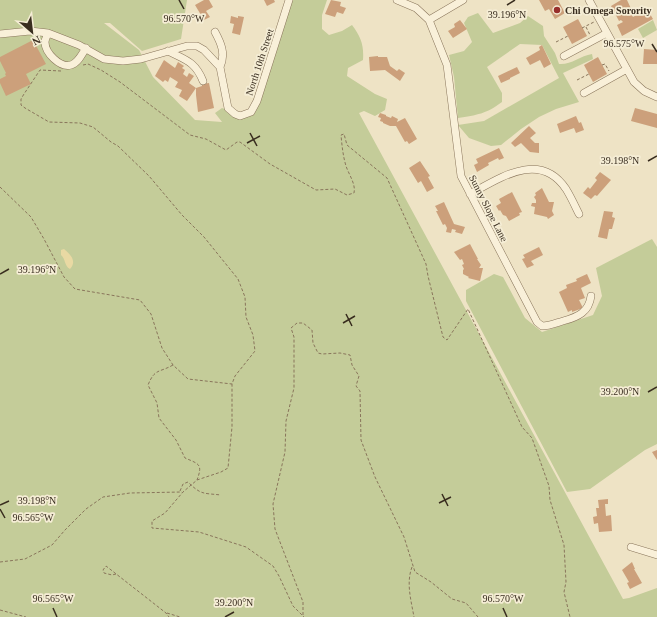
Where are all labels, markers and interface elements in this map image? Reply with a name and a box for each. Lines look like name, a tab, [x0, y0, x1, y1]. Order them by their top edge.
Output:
marker: Chi Omega Sorority	[552, 5, 562, 15]
place label: Chi Omega Sorority	[565, 5, 651, 16]
text: 39.196°N	[488, 9, 526, 20]
north arrow	[12, 12, 52, 52]
text: 96.570°W	[164, 13, 205, 24]
street label: North 10th Street	[244, 27, 276, 97]
text: N	[30, 34, 43, 48]
text: 96.575°W	[604, 38, 645, 49]
text: 39.198°N	[601, 155, 639, 166]
street label: Sunny Slope Lane	[467, 173, 510, 244]
text: 39.196°N	[18, 264, 56, 275]
text: 39.200°N	[601, 386, 639, 397]
text: 39.198°N	[18, 495, 56, 506]
text: 96.565°W	[13, 512, 54, 523]
text: 96.565°W	[33, 593, 74, 604]
text: 96.570°W	[483, 593, 524, 604]
text: 39.200°N	[215, 597, 253, 608]

